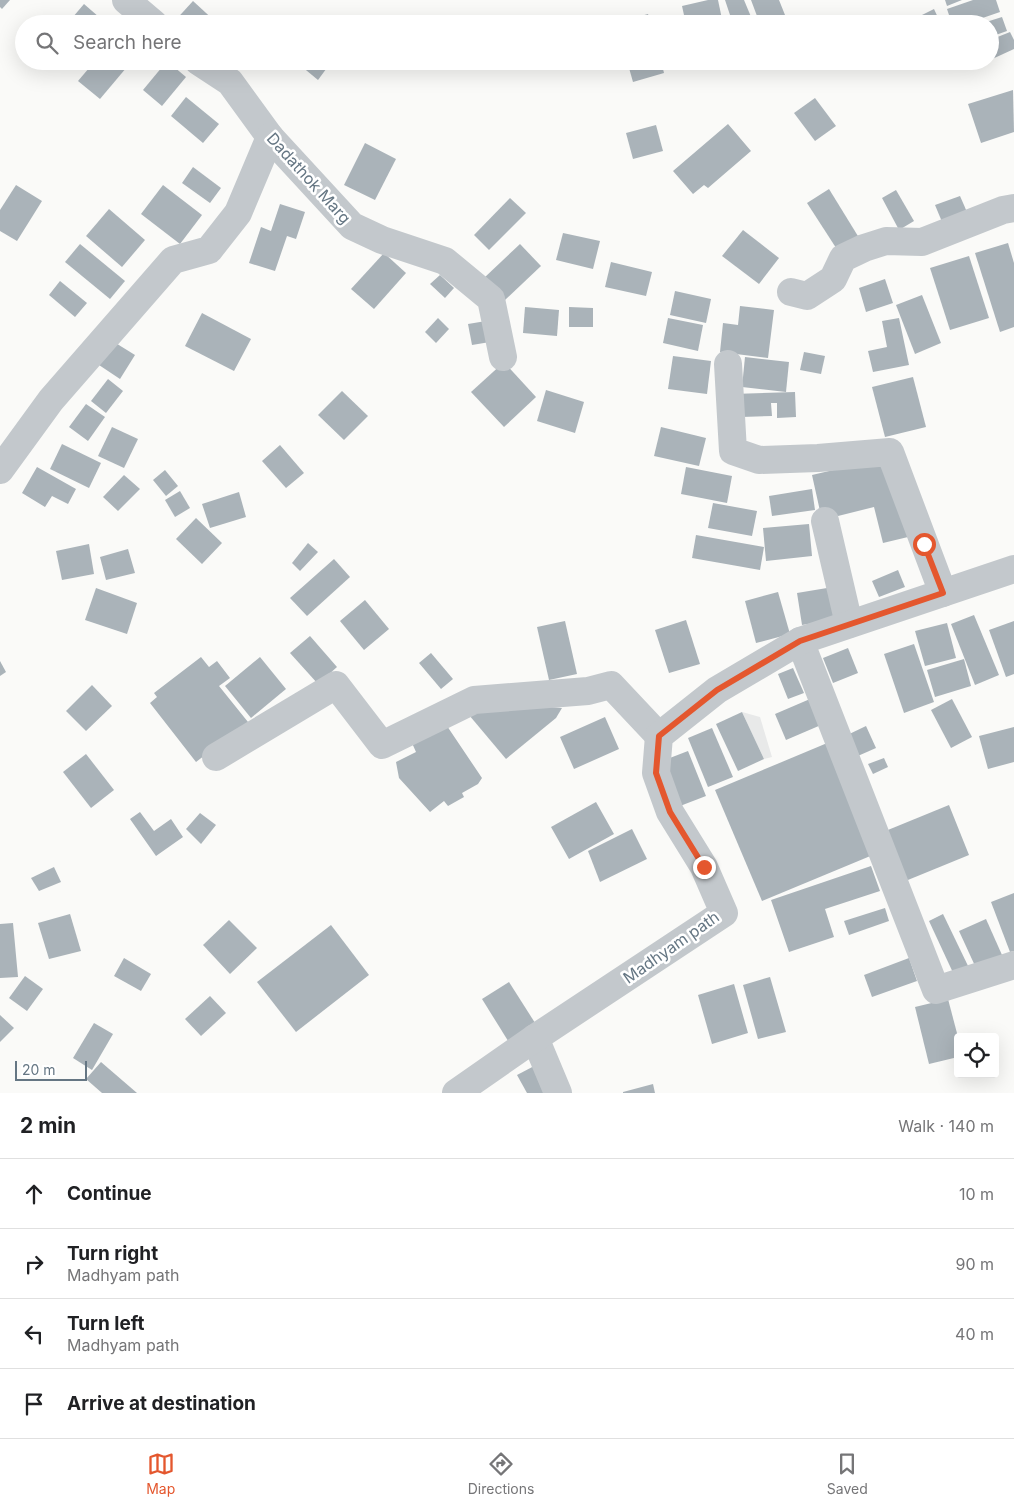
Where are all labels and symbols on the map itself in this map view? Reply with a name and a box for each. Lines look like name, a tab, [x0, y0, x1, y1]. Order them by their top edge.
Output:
street label: Dadathok Marg	[263, 128, 355, 228]
route start	[913, 533, 936, 556]
route end	[693, 856, 716, 879]
street label: Madhyam path	[619, 907, 723, 987]
scale bar	[15, 1058, 88, 1081]

